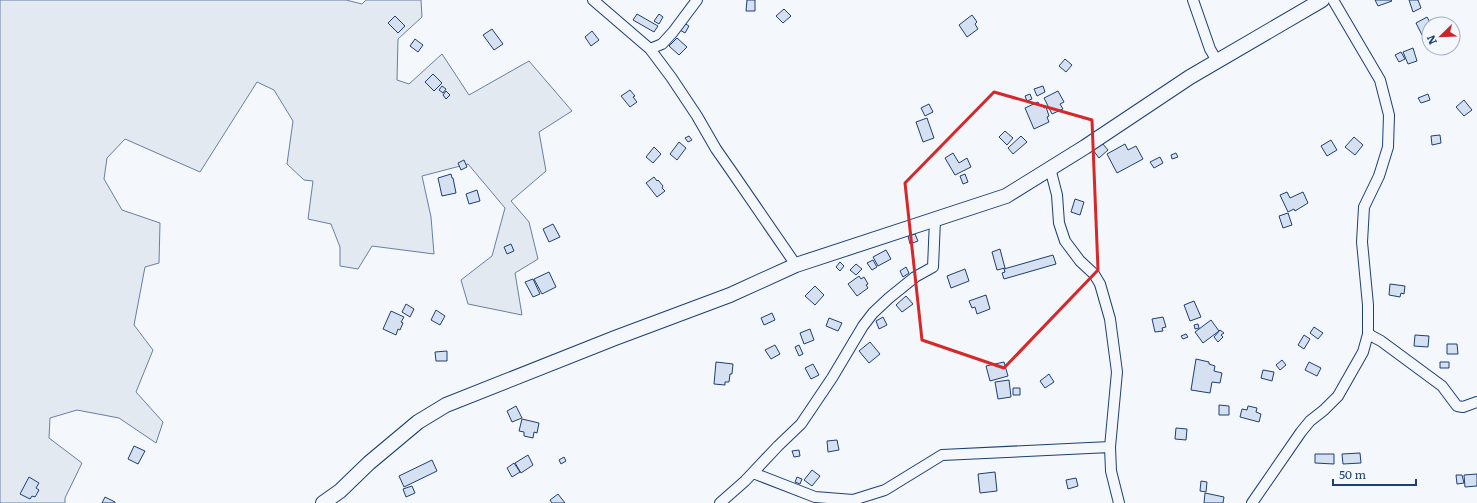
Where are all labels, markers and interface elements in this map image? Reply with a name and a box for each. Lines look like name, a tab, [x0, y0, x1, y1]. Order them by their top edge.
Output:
north arrow	[1421, 16, 1461, 56]
text: N	[1422, 33, 1440, 48]
scale bar	[1333, 461, 1416, 487]
text: 50 m	[1339, 465, 1366, 483]

